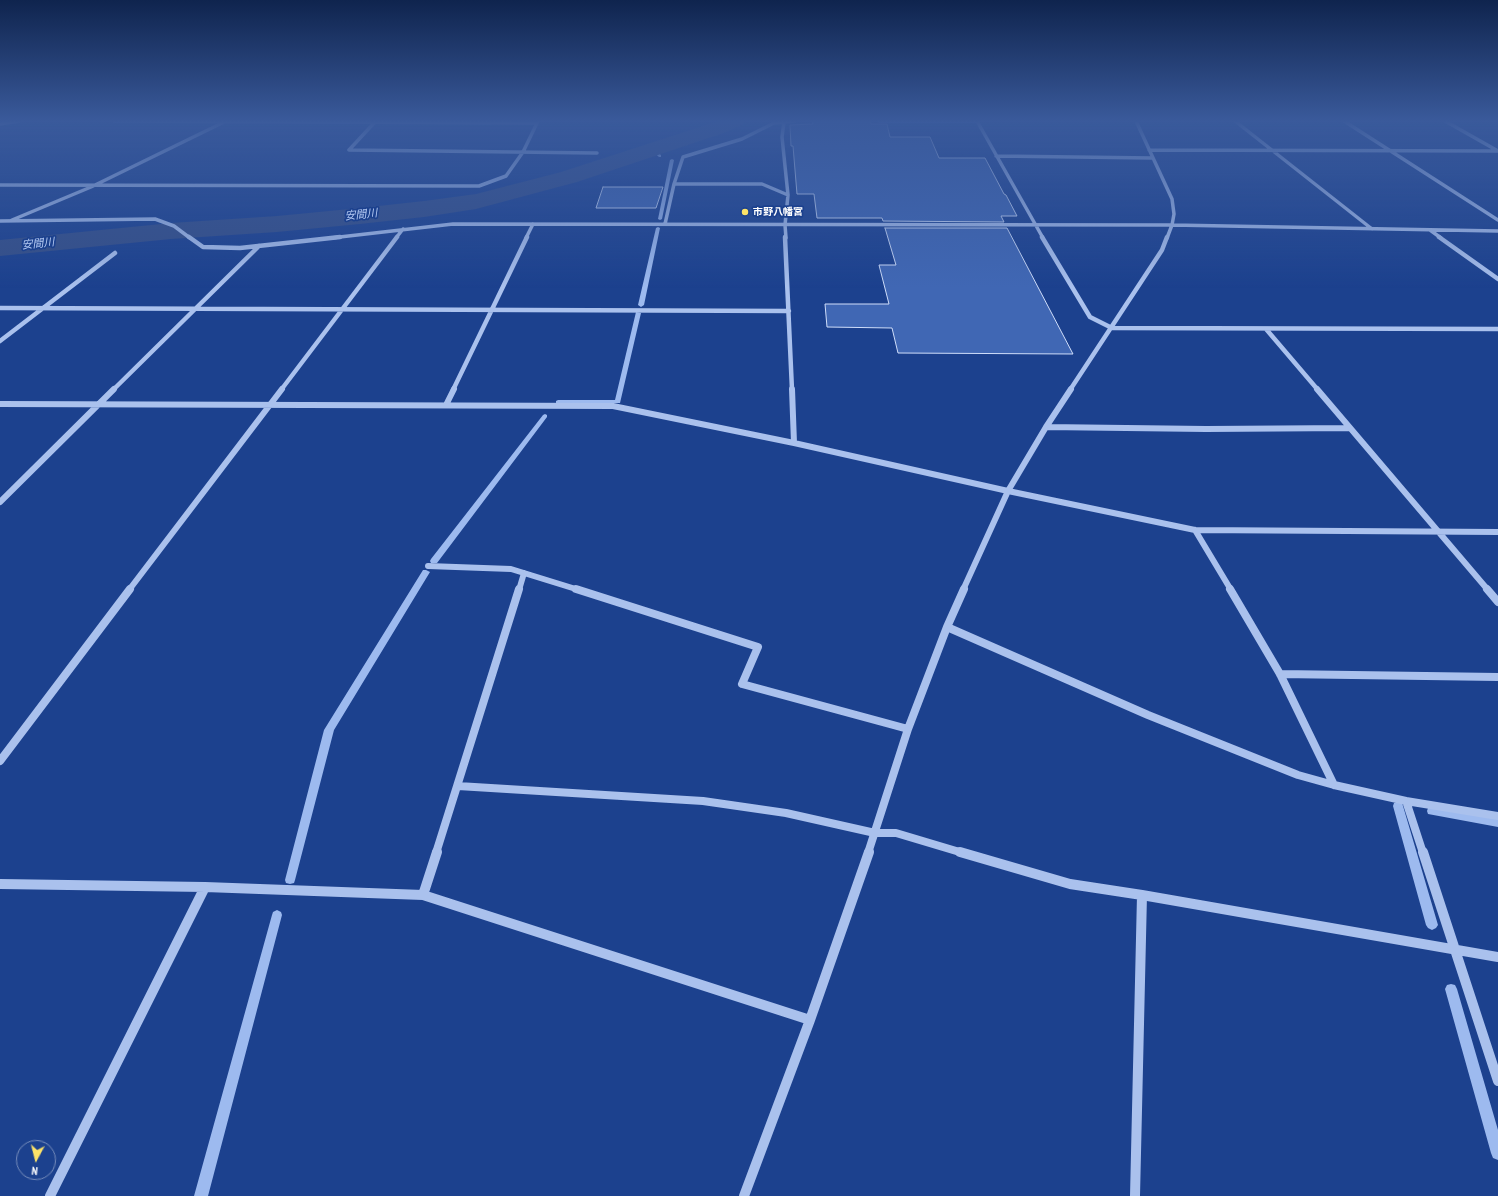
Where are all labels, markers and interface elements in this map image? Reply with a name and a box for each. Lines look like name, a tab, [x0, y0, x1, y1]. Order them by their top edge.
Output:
place label: 市野八幡宮	[753, 206, 803, 218]
water label: 安間川	[344, 207, 378, 223]
marker: 市野八幡宮	[740, 207, 750, 217]
water label: 安間川	[21, 236, 55, 252]
north arrow	[16, 1140, 56, 1180]
text: N	[31, 1164, 38, 1178]

